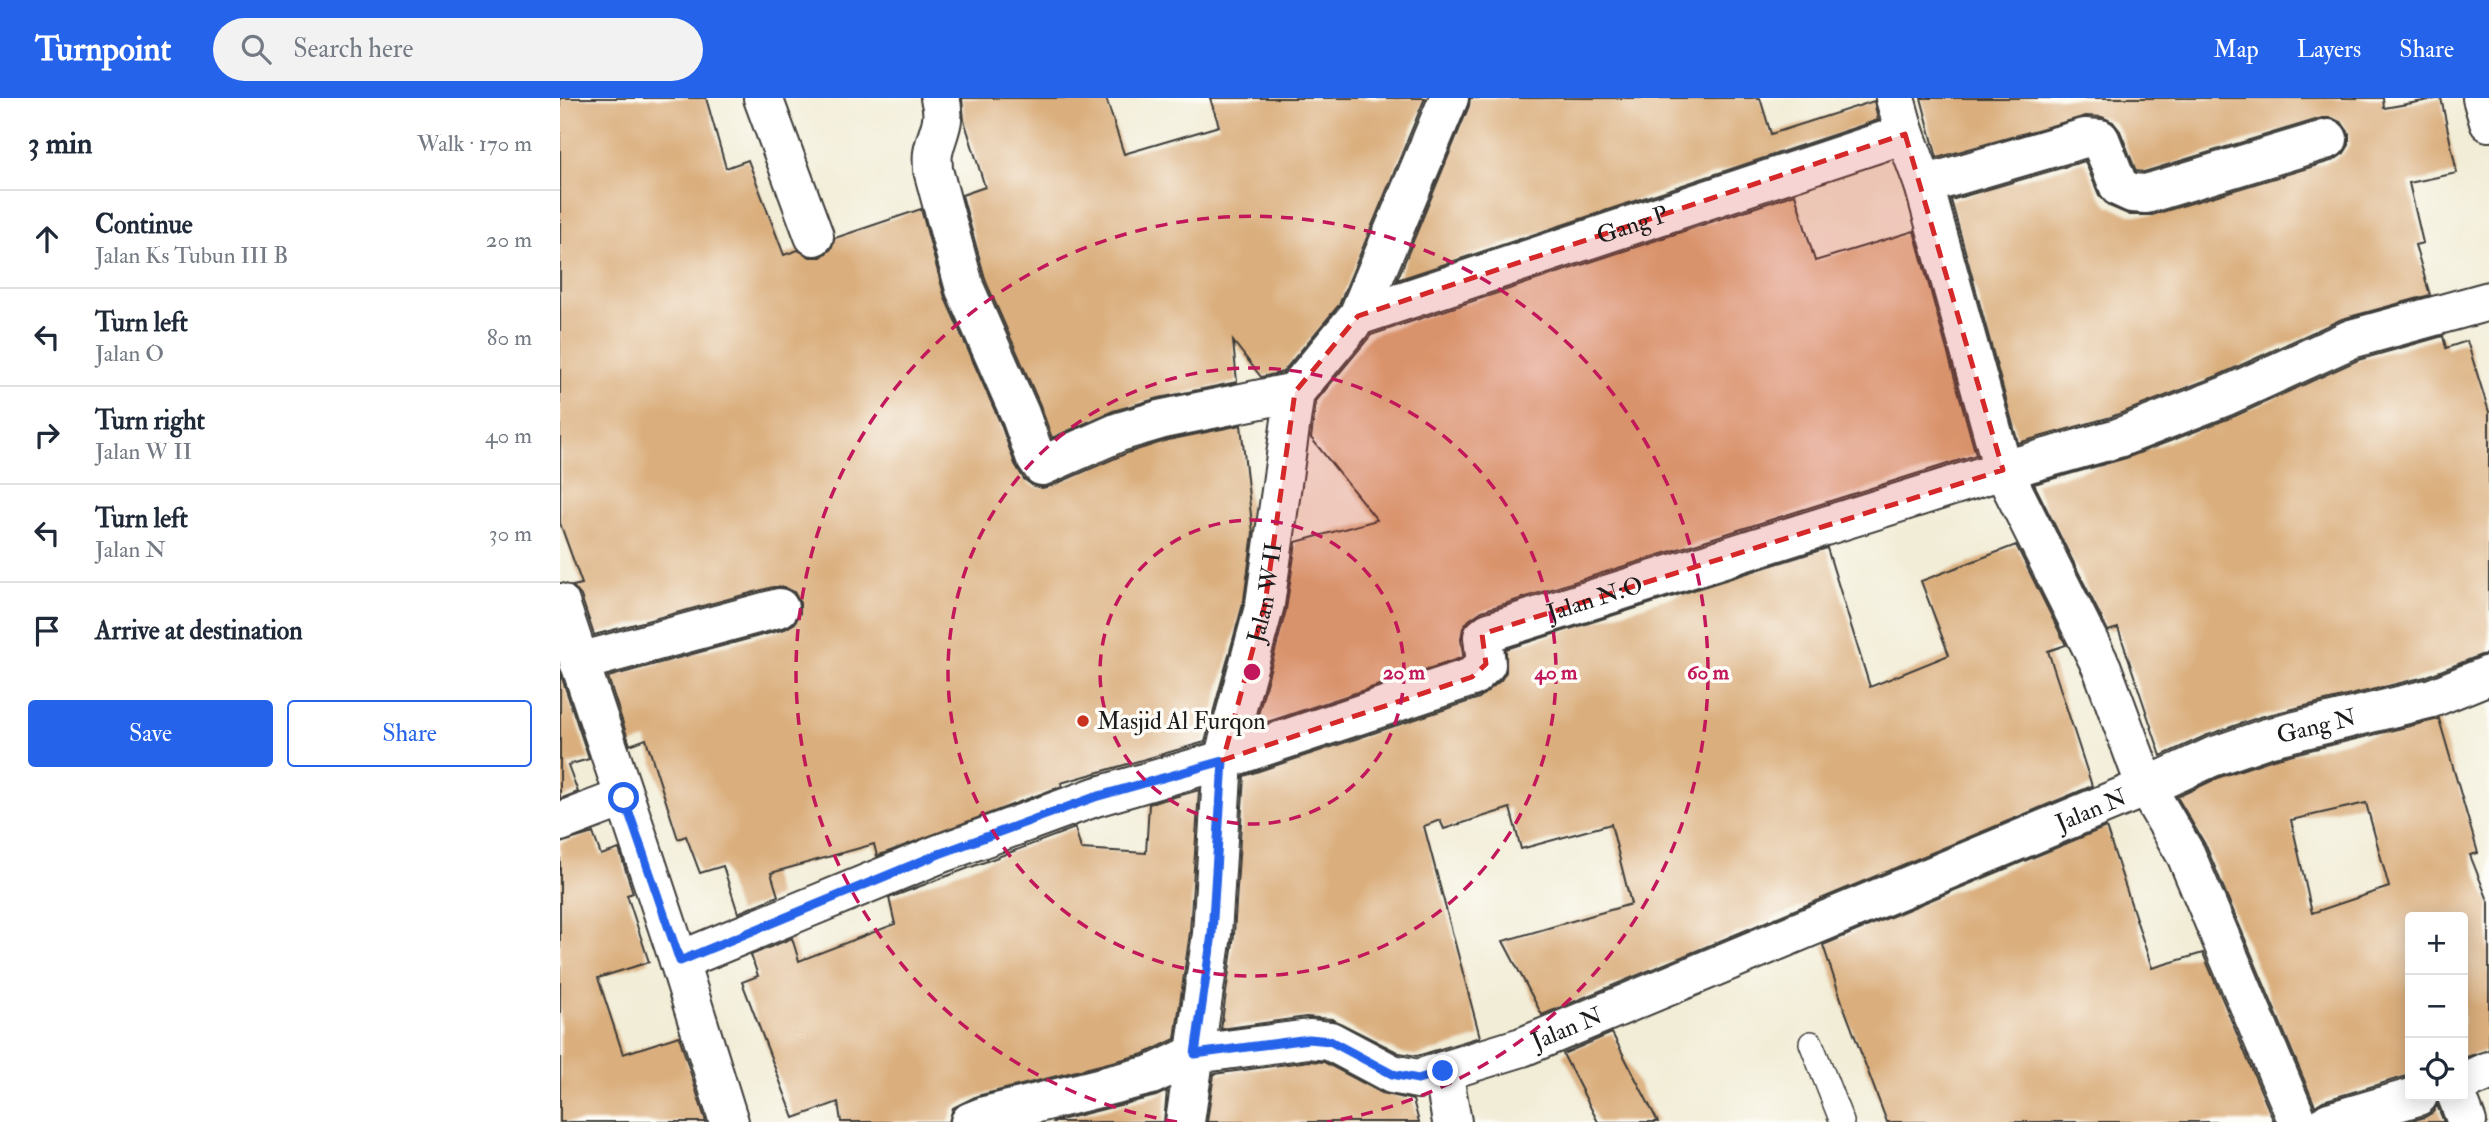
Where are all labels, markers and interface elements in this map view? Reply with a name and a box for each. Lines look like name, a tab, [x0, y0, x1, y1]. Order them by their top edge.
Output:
search box	[213, 18, 703, 81]
text: Turnpoint	[35, 29, 171, 70]
icon: search	[237, 30, 275, 68]
text: Search here	[293, 33, 413, 65]
text: Map	[2214, 34, 2259, 65]
text: Layers	[2297, 34, 2361, 65]
text: Share	[2399, 34, 2454, 65]
text: 3 min	[28, 125, 93, 162]
text: Walk · 170 m	[417, 129, 532, 158]
street label: Gang P	[1593, 198, 1672, 251]
text: Continue	[95, 209, 193, 241]
icon: ahead	[28, 220, 66, 258]
text: 20 m	[486, 225, 532, 254]
text: Jalan Ks Tubun III B	[95, 241, 288, 270]
text: Turn left	[95, 307, 188, 339]
icon: left	[28, 318, 66, 356]
text: 80 m	[487, 323, 532, 352]
text: Jalan O	[95, 339, 164, 368]
text: Turn right	[95, 405, 205, 437]
icon: right	[28, 416, 66, 454]
text: 40 m	[485, 421, 532, 450]
text: Jalan W II	[95, 437, 192, 466]
text: Turn left	[95, 503, 188, 535]
icon: left	[28, 514, 66, 552]
text: 30 m	[489, 519, 532, 548]
text: Jalan N	[95, 535, 166, 564]
street label: Jalan W II	[1239, 541, 1289, 647]
street label: Jalan N:O	[1542, 569, 1647, 629]
icon: arrive	[28, 612, 66, 650]
text: Arrive at destination	[95, 615, 303, 647]
text: 20 m	[1383, 659, 1426, 686]
text: 40 m	[1534, 659, 1578, 686]
text: 60 m	[1687, 659, 1730, 686]
centre of rings	[1240, 660, 1264, 684]
button: Save	[28, 700, 273, 767]
button: Share	[287, 700, 532, 767]
street label: Gang N	[2273, 701, 2360, 751]
place label: Masjid Al Furqon	[1097, 706, 1266, 737]
marker: Masjid Al Furqon	[1075, 713, 1091, 729]
street label: Jalan N	[2050, 781, 2132, 839]
route start	[608, 782, 639, 813]
map controls	[2405, 912, 2468, 1101]
button: +	[2405, 912, 2468, 975]
button: −	[2405, 975, 2468, 1038]
street label: Jalan N	[1526, 1000, 1607, 1057]
button: locate	[2405, 1038, 2468, 1101]
route end	[1427, 1055, 1458, 1086]

